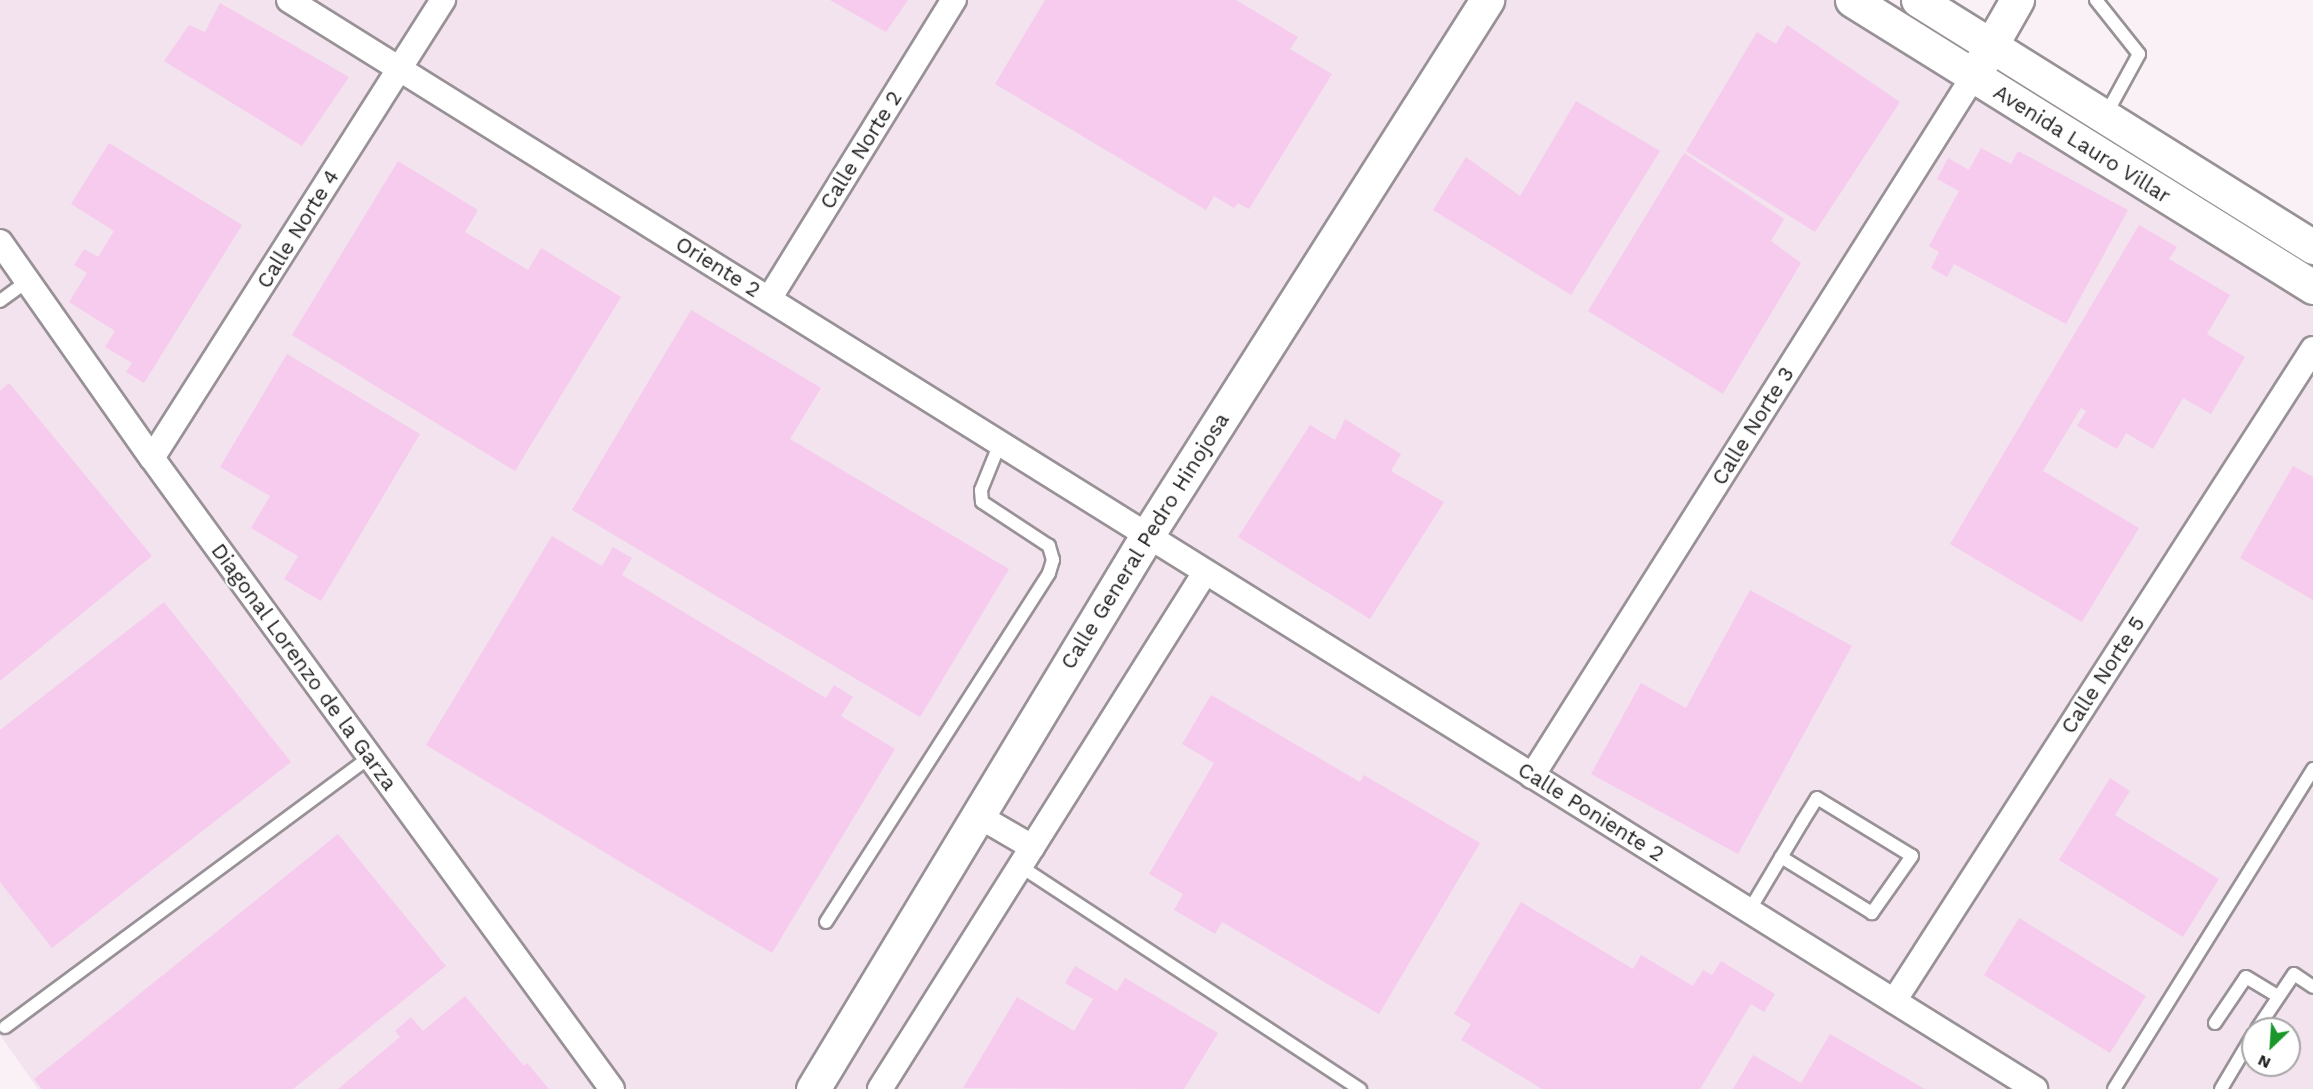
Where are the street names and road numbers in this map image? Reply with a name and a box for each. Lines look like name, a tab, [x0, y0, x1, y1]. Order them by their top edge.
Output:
street label: Avenida Lauro Villar	[1988, 79, 2176, 209]
street label: Calle Norte 2	[815, 86, 907, 214]
street label: Calle Norte 4	[252, 165, 344, 293]
street label: Oriente 2	[671, 231, 765, 303]
street label: Calle Norte 3	[1707, 362, 1799, 490]
street label: Calle General Pedro Hinojosa	[1055, 408, 1235, 674]
street label: Diagonal Lorenzo de la Garza	[206, 538, 402, 796]
street label: Calle Norte 5	[2056, 612, 2150, 738]
street label: Calle Poniente 2	[1513, 757, 1669, 867]

